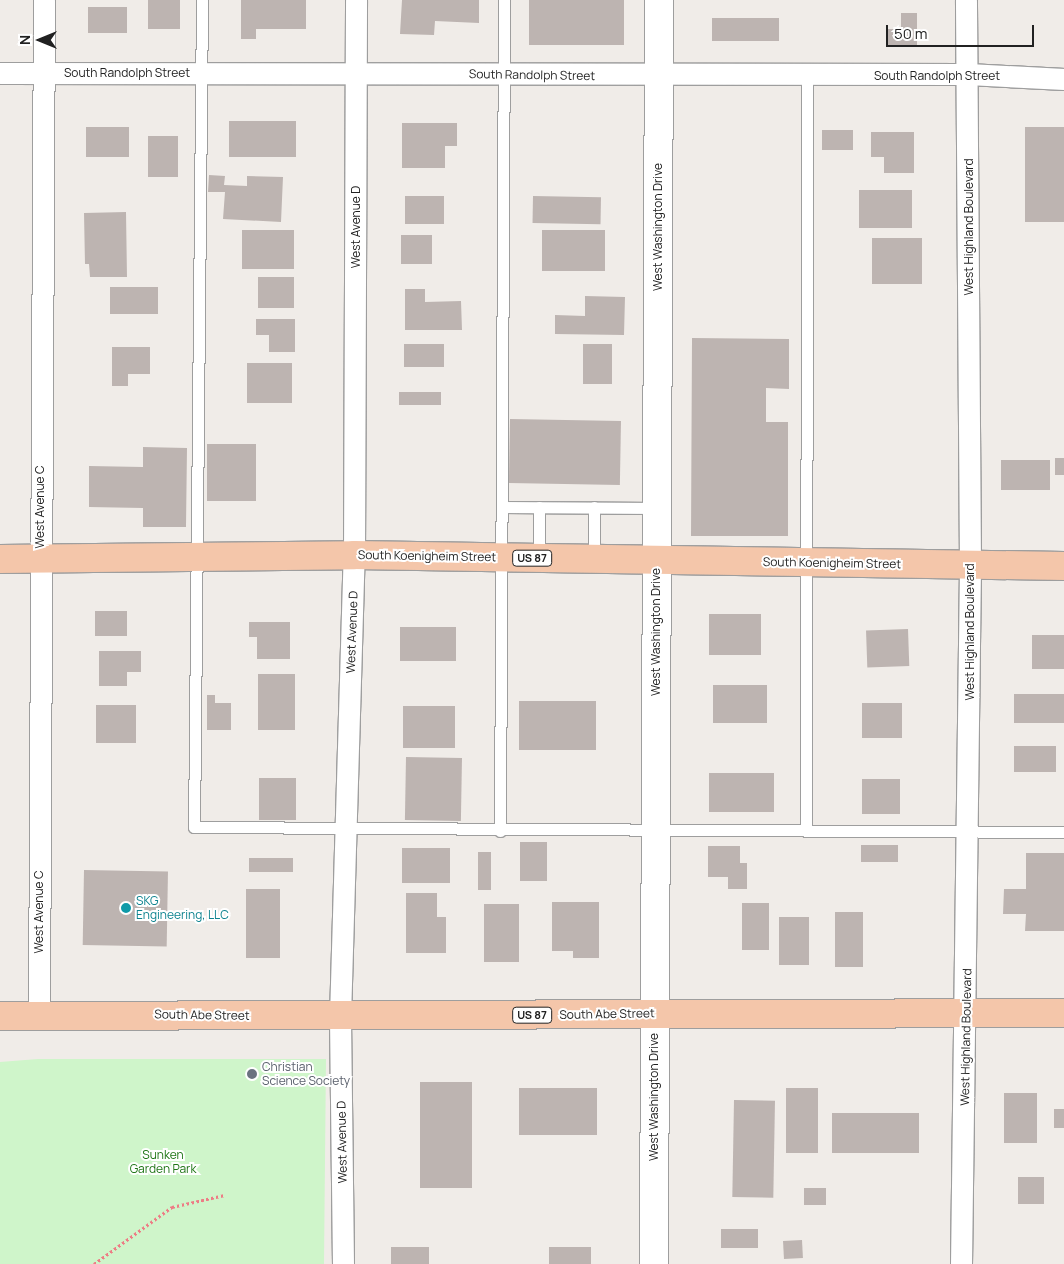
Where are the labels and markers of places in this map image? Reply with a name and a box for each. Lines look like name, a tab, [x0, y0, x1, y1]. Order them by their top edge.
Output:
place label: SKG Engineering, LLC	[136, 894, 229, 922]
marker: SKG Engineering, LLC	[120, 902, 132, 914]
place label: Christian Science Society	[262, 1060, 350, 1088]
marker: Christian Science Society	[246, 1068, 258, 1080]

